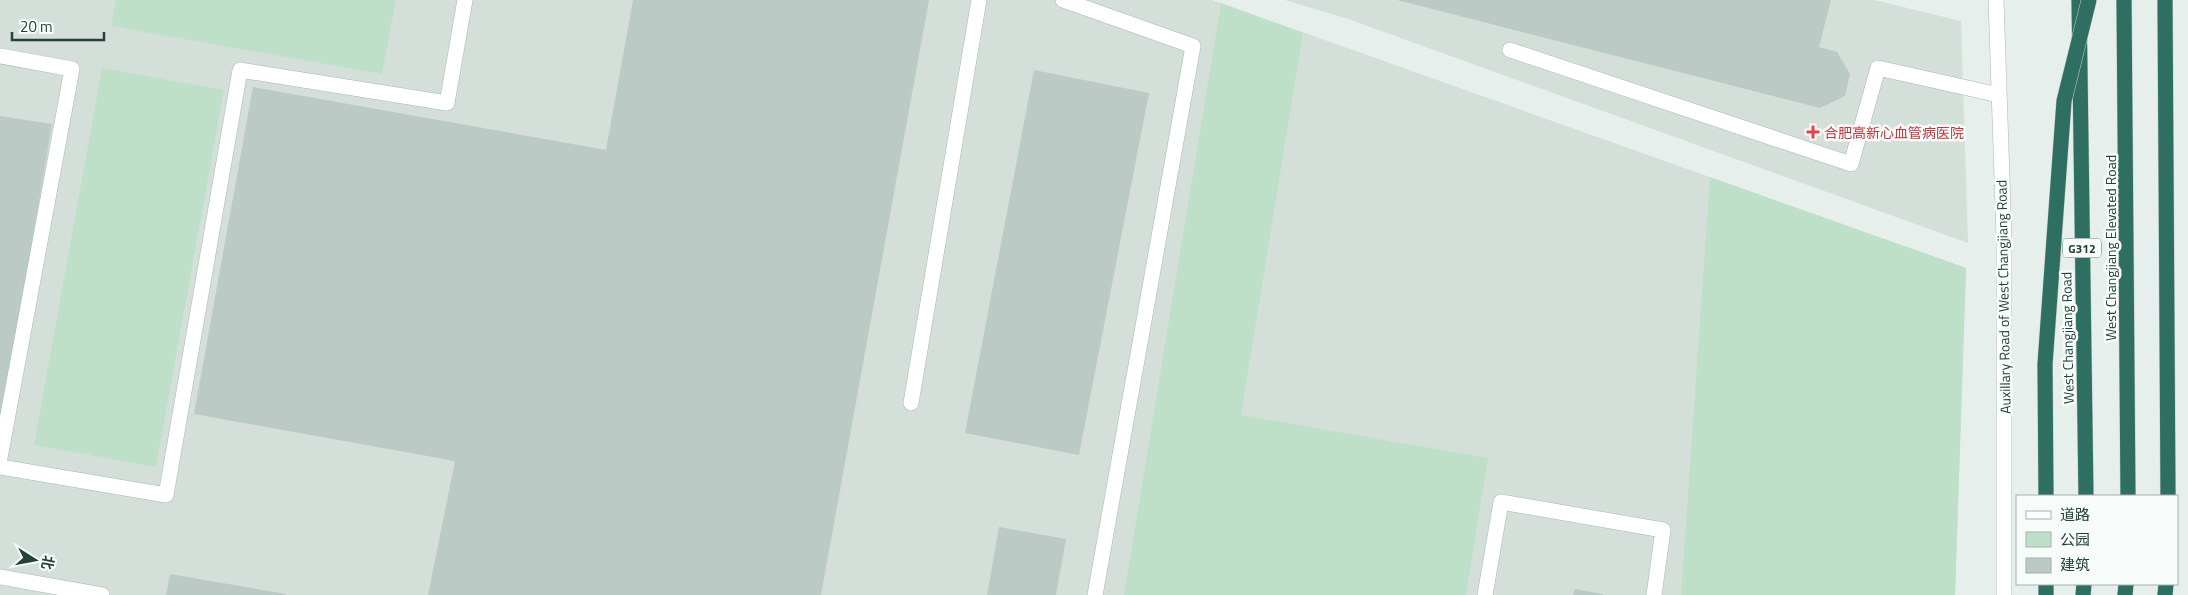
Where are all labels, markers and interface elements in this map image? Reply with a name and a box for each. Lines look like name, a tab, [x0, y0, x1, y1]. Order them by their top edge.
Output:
scale bar	[12, 10, 105, 42]
text: 20 m	[20, 15, 53, 38]
place label: 合肥高新心血管病医院	[1824, 122, 1964, 143]
marker: 合肥高新心血管病医院	[1806, 125, 1820, 139]
street label: West Changjiang Elevated Road	[2100, 155, 2121, 341]
street label: Auxillary Road of West Changjiang Road	[1990, 180, 2016, 414]
road number: G312	[2063, 238, 2101, 258]
street label: West Changjiang Road	[2055, 272, 2079, 404]
legend	[2016, 495, 2178, 585]
text: 道路	[2060, 503, 2090, 526]
text: 公园	[2060, 528, 2090, 551]
north arrow	[10, 535, 60, 585]
text: 建筑	[2060, 553, 2090, 576]
text: 北	[37, 554, 60, 571]

